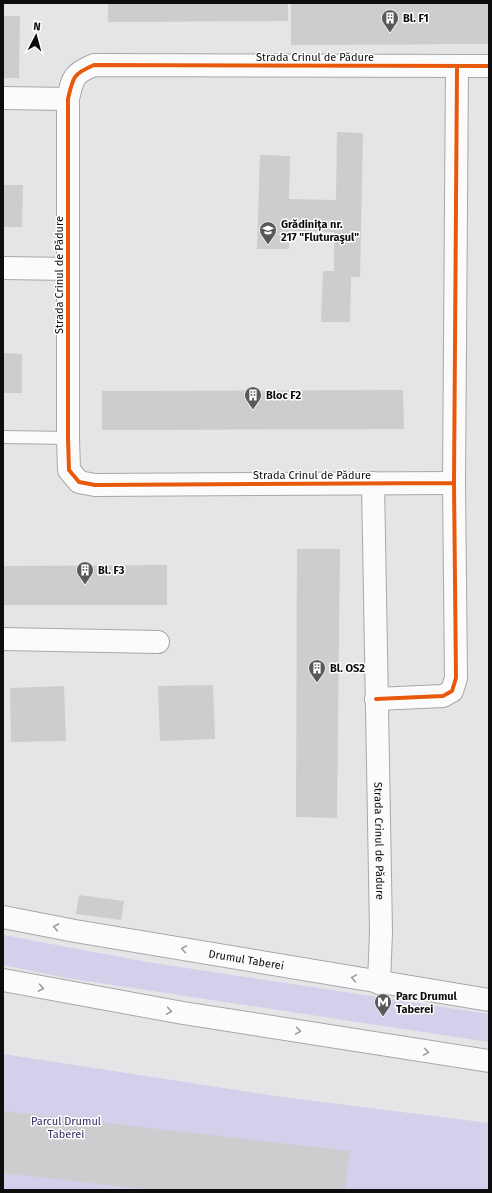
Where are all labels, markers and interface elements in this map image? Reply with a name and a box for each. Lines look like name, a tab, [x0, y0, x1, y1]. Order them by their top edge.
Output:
building icon: Bl. F1	[380, 8, 400, 33]
place label: Bl. F1	[403, 12, 429, 25]
north arrow	[16, 16, 56, 56]
text: N	[33, 20, 41, 33]
street label: Strada Crinul de Pădure	[256, 51, 374, 64]
street label: Strada Crinul de Pădure	[53, 216, 66, 334]
place label: Grădinița nr. 217 "Fluturaşul"	[281, 218, 359, 244]
school or university icon: Grădinița nr. 217 "Fluturaşul"	[258, 220, 278, 245]
building icon: Bloc F2	[243, 385, 263, 410]
place label: Bloc F2	[266, 389, 302, 402]
street label: Strada Crinul de Pădure	[253, 469, 371, 482]
building icon: Bl. F3	[75, 560, 95, 585]
place label: Bl. F3	[98, 564, 125, 577]
building icon: Bl. OS2	[307, 658, 327, 683]
place label: Bl. OS2	[330, 662, 365, 675]
street label: Strada Crinul de Pădure	[372, 782, 387, 900]
one-way arrow	[53, 924, 59, 932]
one-way arrow	[181, 945, 187, 954]
street label: Drumul Taberei	[208, 947, 285, 972]
one-way arrow	[351, 975, 357, 983]
one-way arrow	[38, 983, 44, 992]
place label: Parc Drumul Taberei	[396, 990, 457, 1016]
metro station icon: Parc Drumul Taberei	[373, 992, 393, 1017]
one-way arrow	[166, 1006, 172, 1015]
one-way arrow	[294, 1026, 301, 1035]
one-way arrow	[423, 1047, 429, 1055]
park label: Parcul Drumul Taberei	[31, 1115, 101, 1141]

